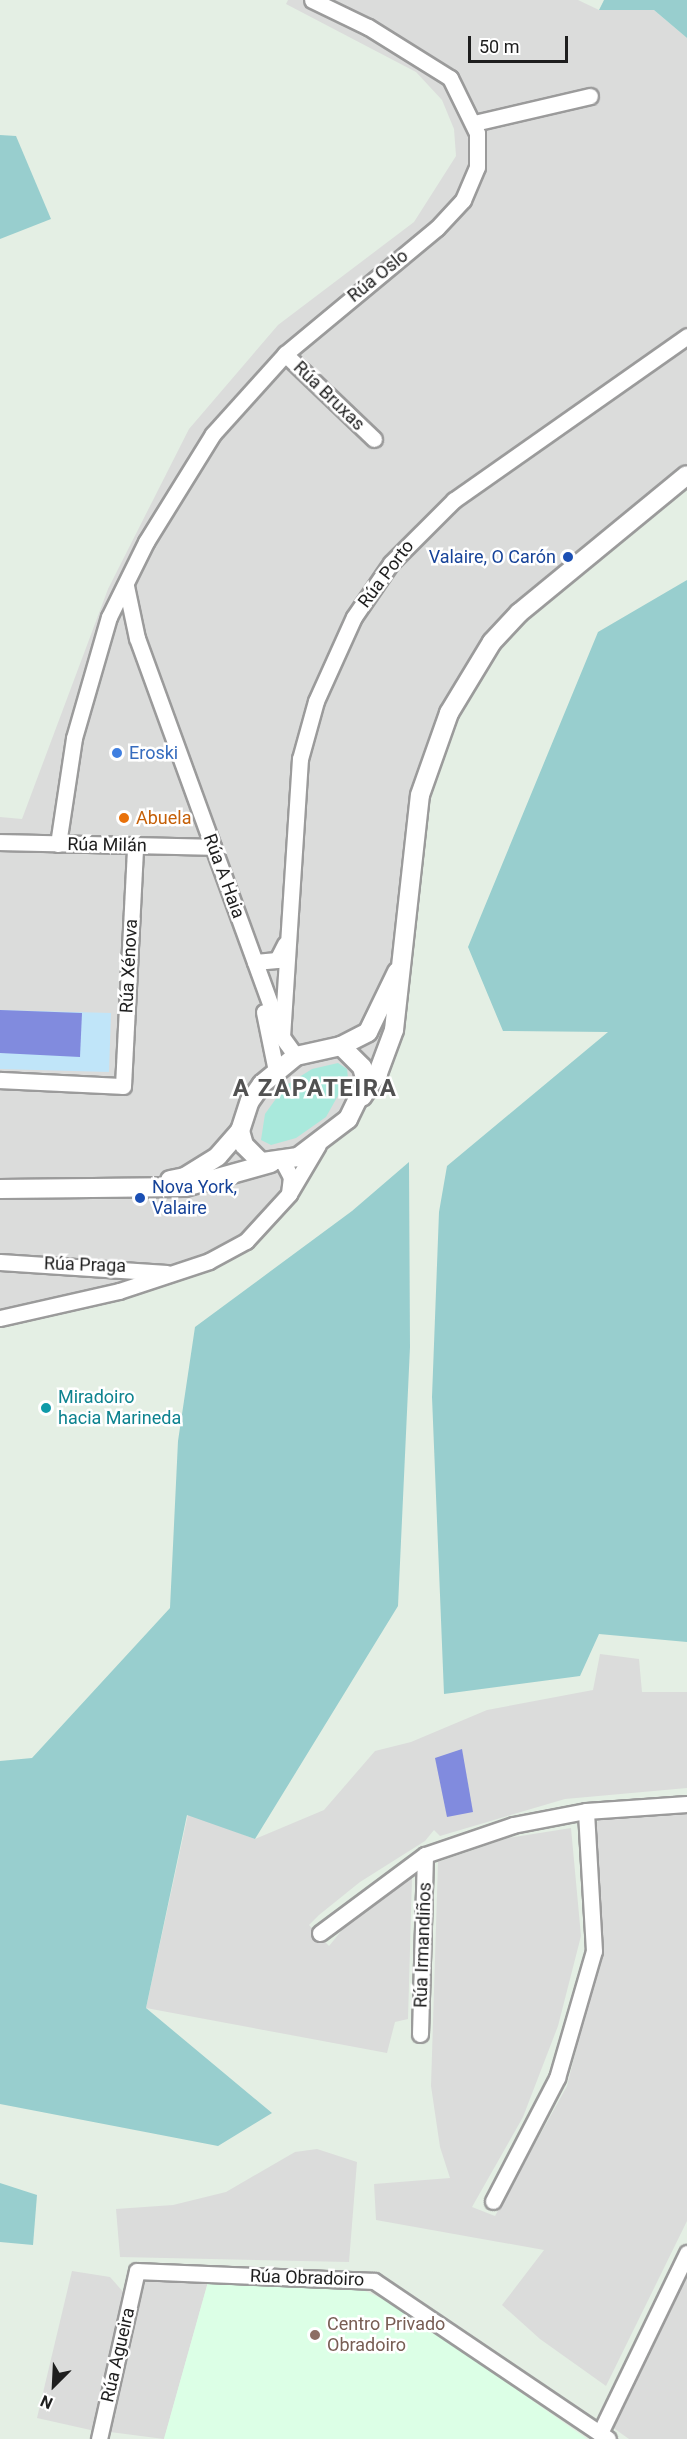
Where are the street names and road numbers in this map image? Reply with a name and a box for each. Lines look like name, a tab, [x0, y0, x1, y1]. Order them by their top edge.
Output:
street label: Rúa Oslo	[343, 245, 413, 307]
street label: Rúa Bruxas	[289, 357, 369, 435]
street label: Rúa Porto	[354, 536, 418, 612]
street label: Rúa A Haia	[199, 831, 249, 921]
street label: Rúa Milán	[67, 834, 147, 856]
street label: Rúa Xénova	[116, 918, 142, 1014]
street label: Rúa Praga	[44, 1253, 126, 1277]
street label: Rúa Irmandiños	[410, 1882, 436, 2008]
street label: Rúa Obradoiro	[250, 2265, 364, 2291]
street label: Rúa Agueira	[97, 2306, 139, 2404]

